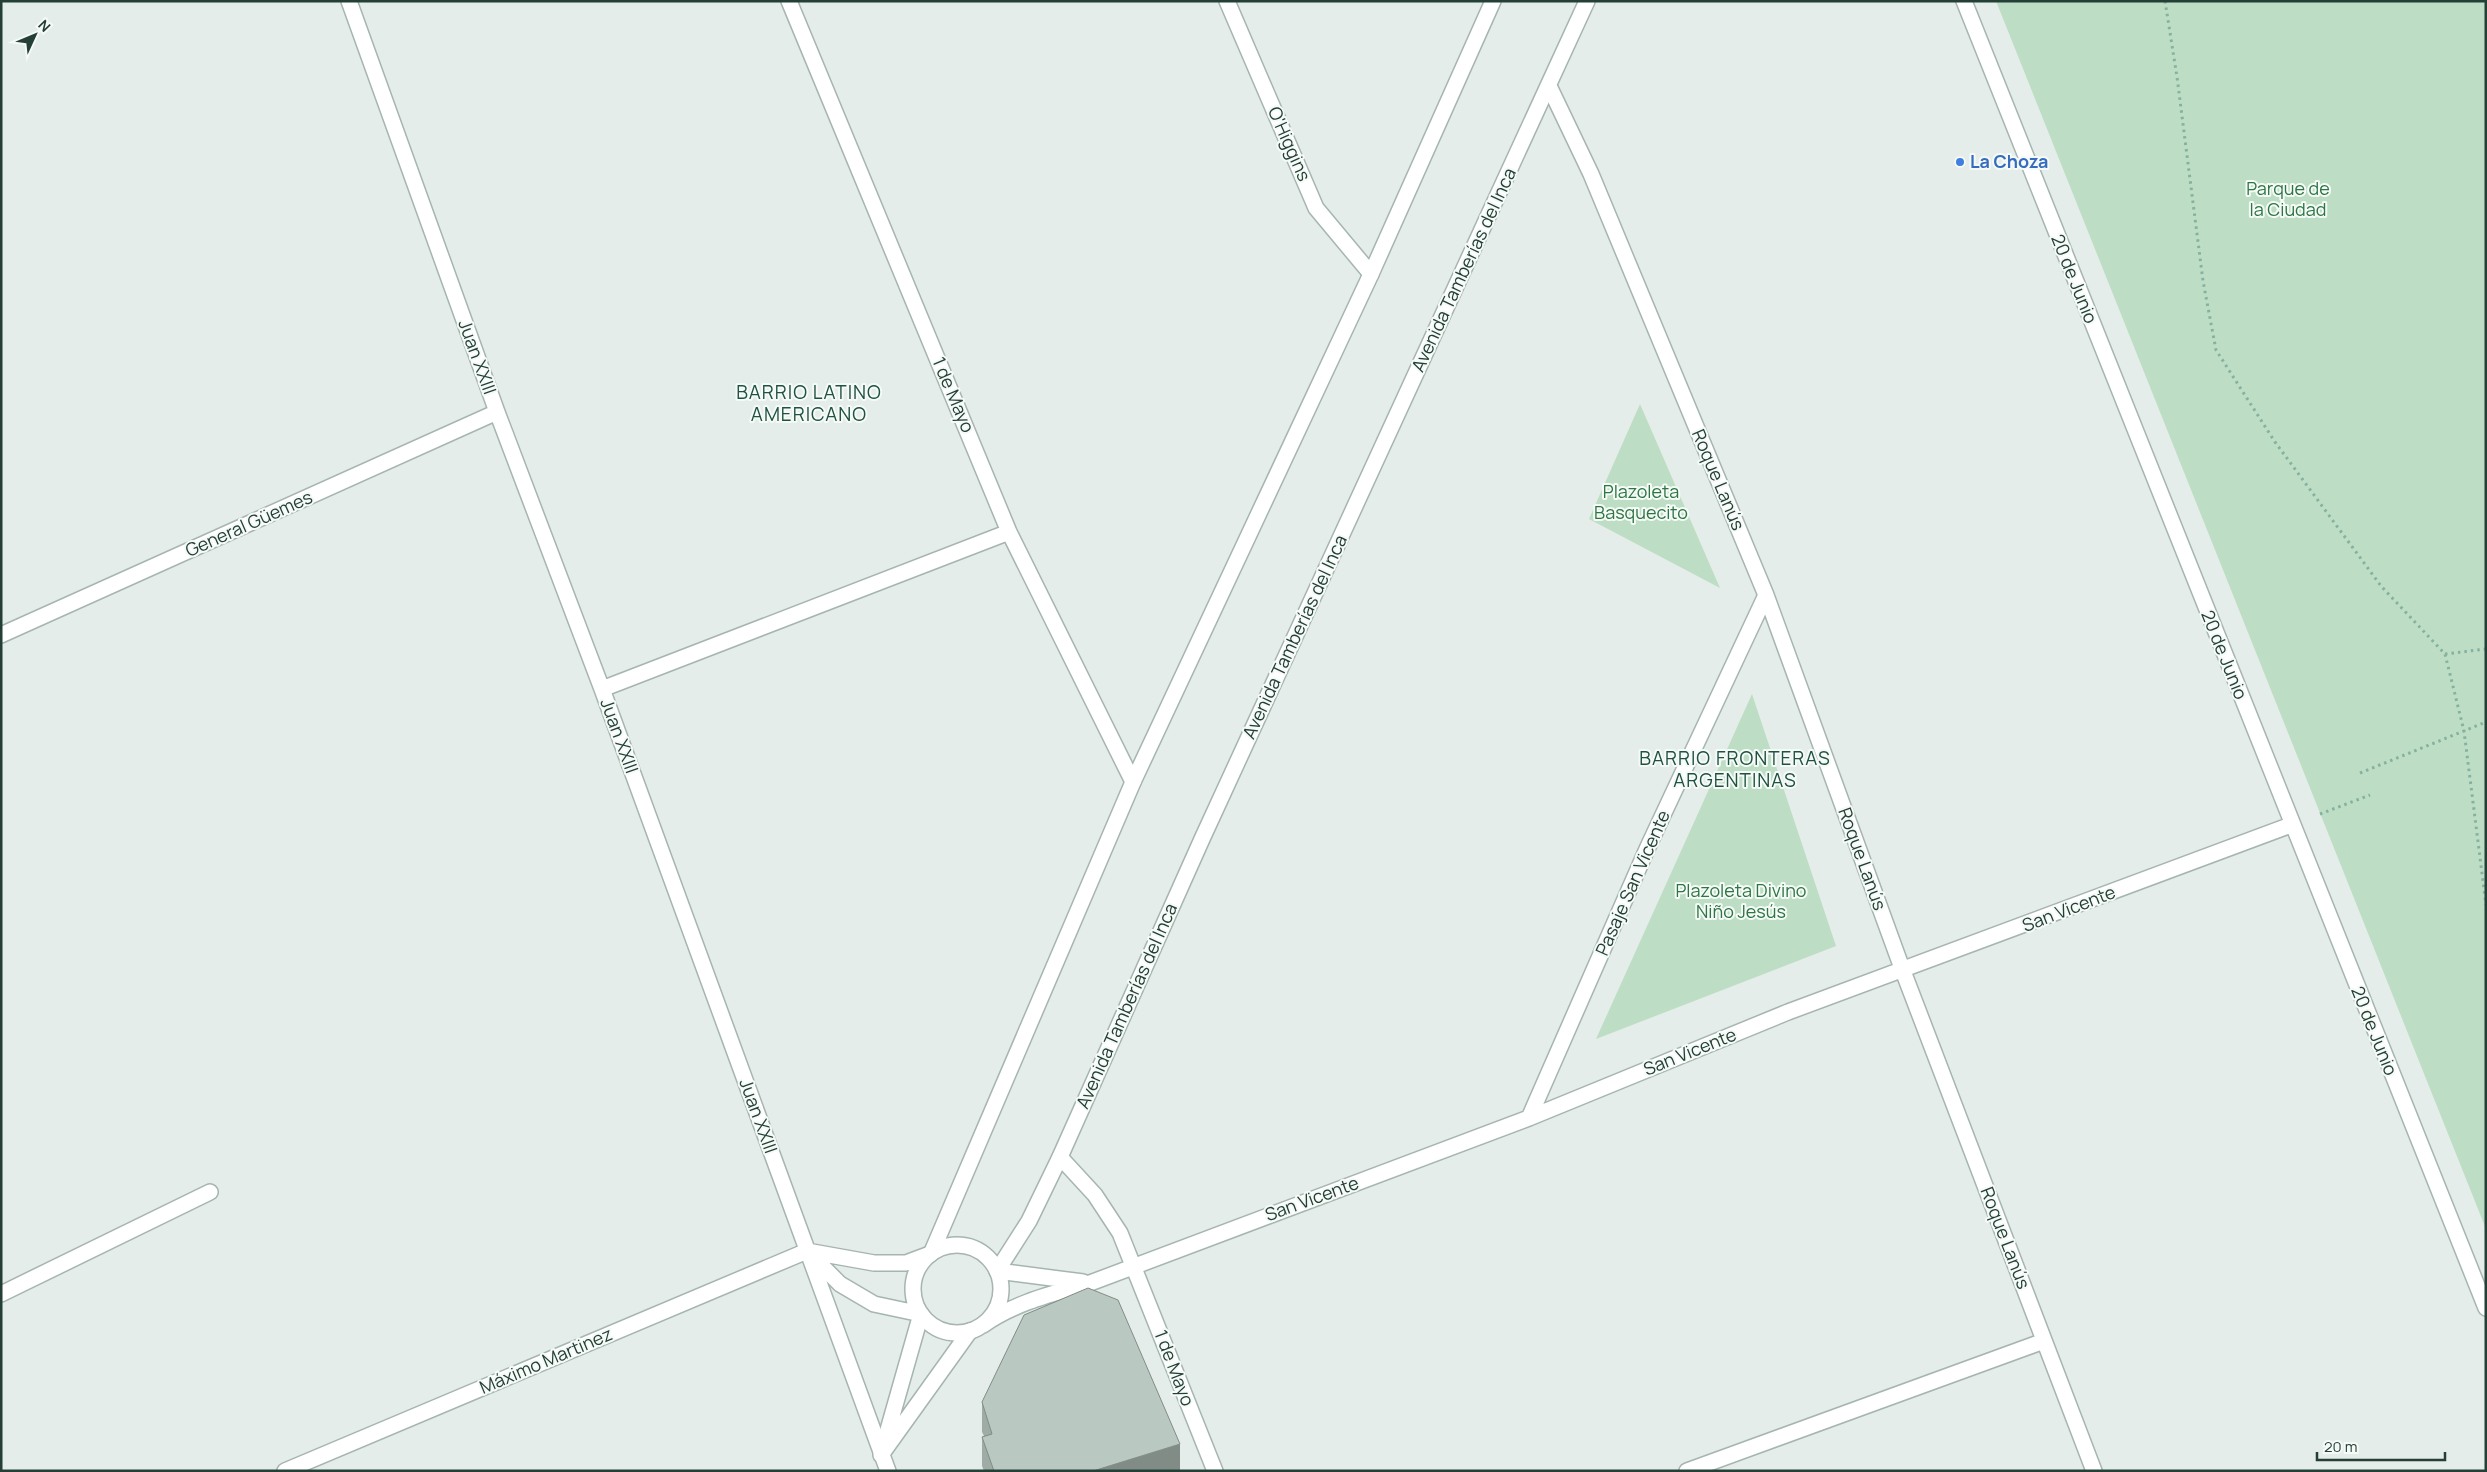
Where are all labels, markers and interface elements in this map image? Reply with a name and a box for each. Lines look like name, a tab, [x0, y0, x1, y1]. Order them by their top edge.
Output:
north arrow	[10, 10, 60, 60]
text: N	[34, 15, 55, 36]
street label: O'Higgins	[1263, 103, 1317, 185]
place label: La Choza	[1970, 149, 2048, 173]
marker: La Choza	[1954, 156, 1966, 168]
street label: Avenida Tamberías del Inca	[1405, 164, 1521, 375]
park label: Parque de la Ciudad	[2246, 176, 2330, 221]
street label: 20 de Junio	[2046, 230, 2104, 327]
street label: Juan XXIII	[453, 316, 503, 397]
street label: 1 de Mayo	[927, 353, 981, 436]
district label: BARRIO LATINO AMERICANO	[736, 379, 882, 427]
street label: Roque Lanús	[1687, 425, 1751, 534]
park label: Plazoleta Basquecito	[1594, 479, 1688, 524]
street label: General Güemes	[181, 484, 316, 562]
street label: Avenida Tamberías del Inca	[1236, 531, 1352, 742]
street label: 20 de Junio	[2196, 606, 2254, 703]
street label: Juan XXIII	[595, 695, 645, 776]
district label: BARRIO FRONTERAS ARGENTINAS	[1639, 745, 1831, 793]
street label: Roque Lanús	[1833, 804, 1893, 913]
street label: Pasaje San Vicente	[1589, 806, 1675, 959]
park label: Plazoleta Divino Niño Jesús	[1676, 878, 1806, 923]
street label: San Vicente	[2019, 879, 2119, 937]
street label: Avenida Tamberías del Inca	[1070, 899, 1182, 1112]
street label: 20 de Junio	[2346, 982, 2404, 1079]
street label: San Vicente	[1640, 1022, 1740, 1081]
street label: Juan XXIII	[734, 1075, 784, 1156]
street label: San Vicente	[1261, 1170, 1362, 1226]
street label: Roque Lanús	[1975, 1183, 2036, 1292]
street label: Máximo Martinez	[476, 1321, 616, 1399]
street label: 1 de Mayo	[1149, 1326, 1200, 1409]
scale bar	[2317, 1430, 2444, 1462]
text: 20 m	[2324, 1436, 2357, 1457]

